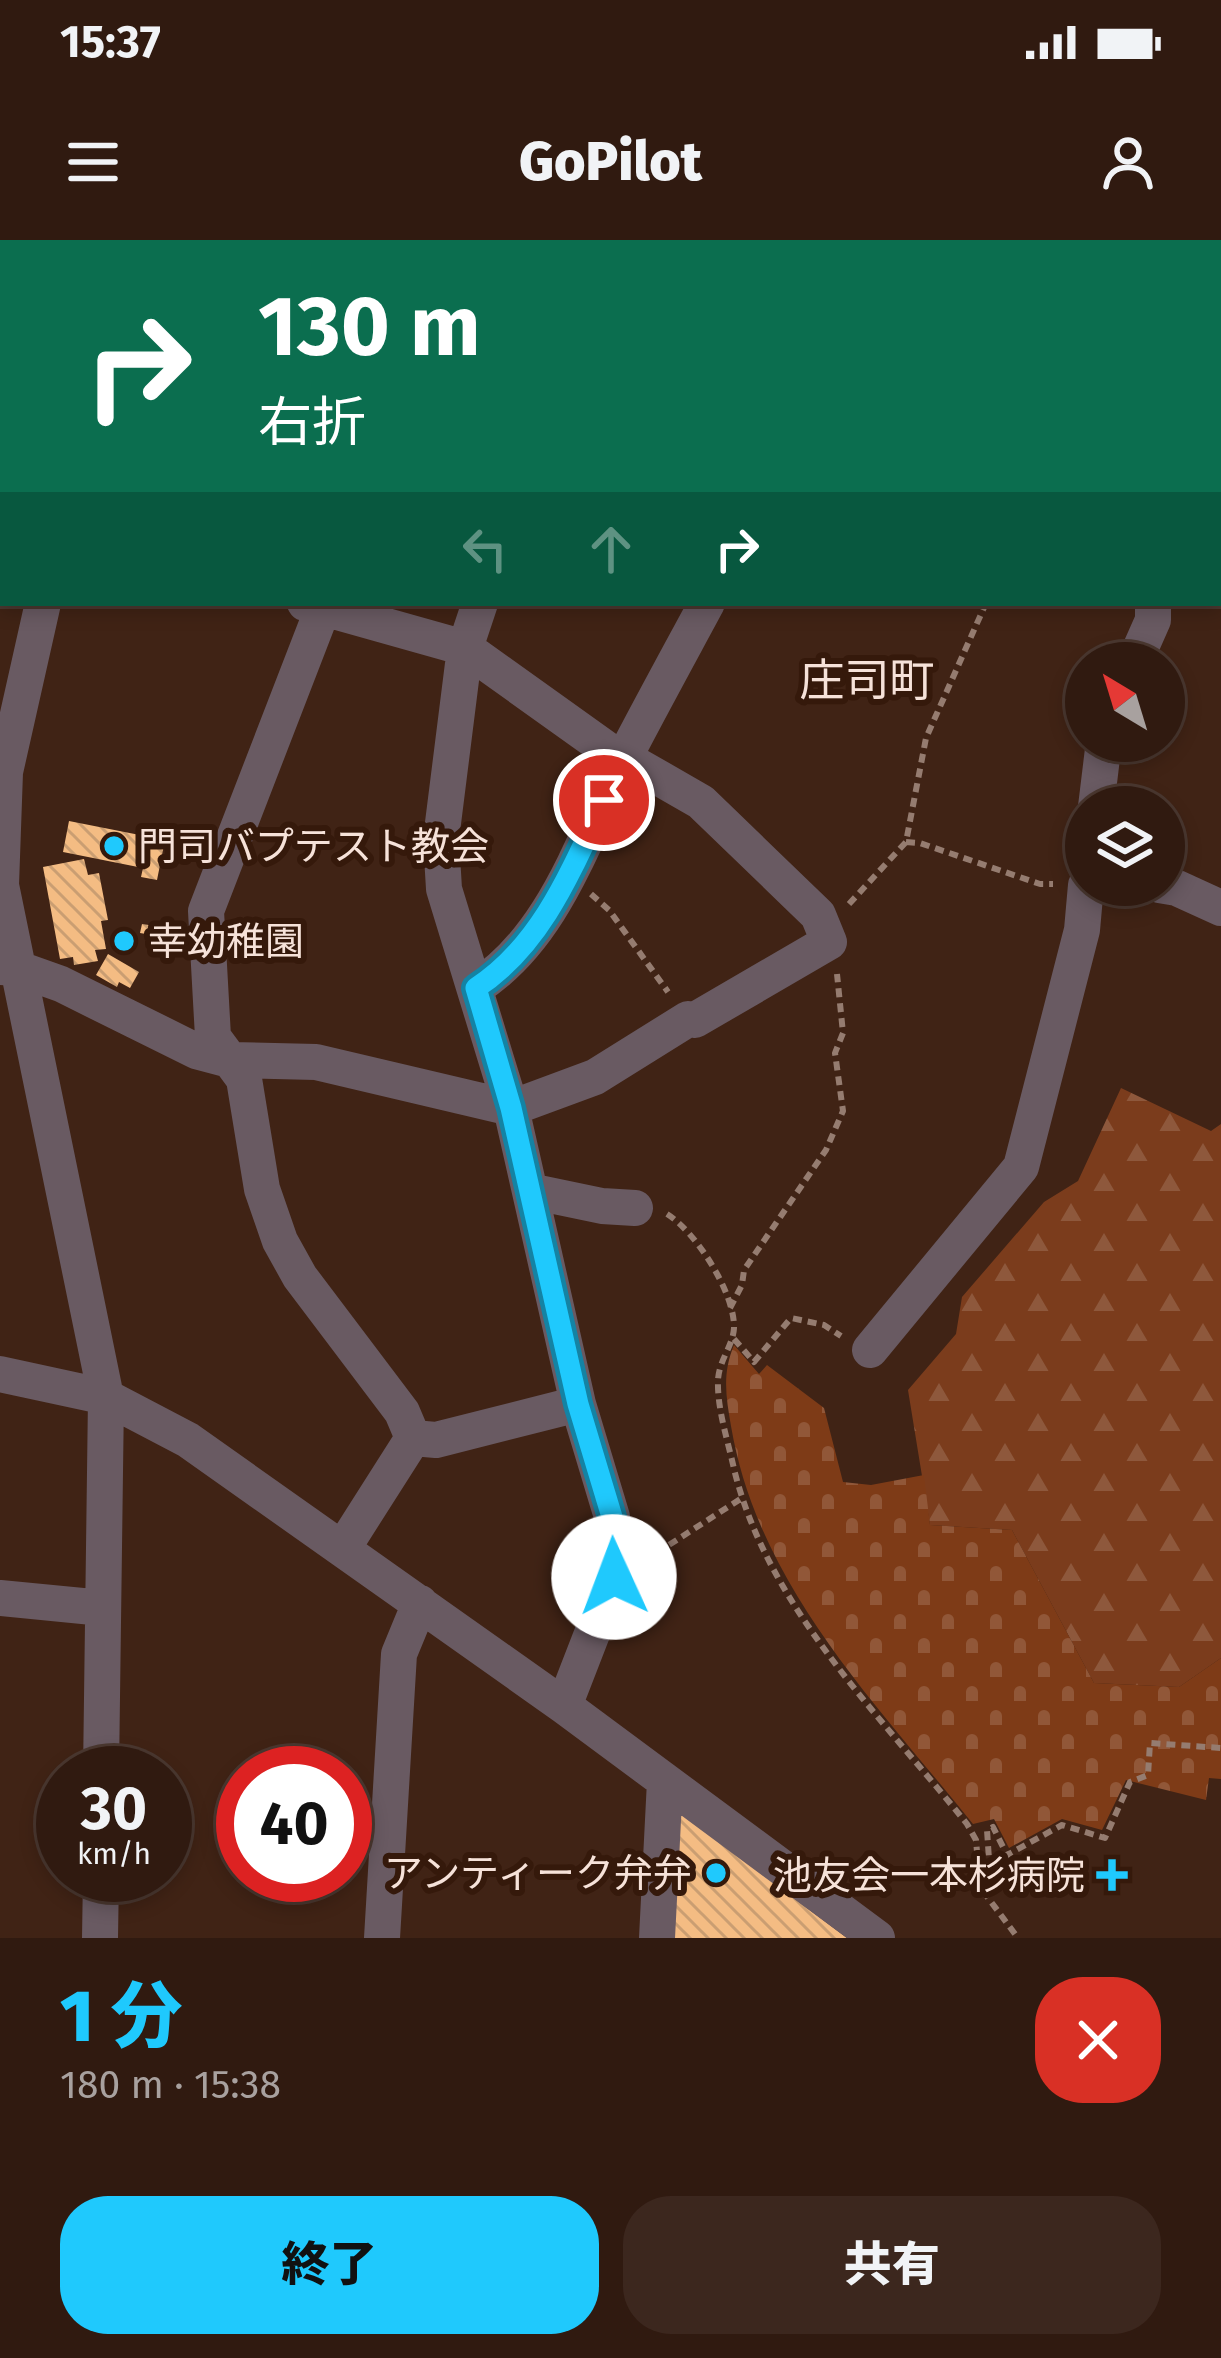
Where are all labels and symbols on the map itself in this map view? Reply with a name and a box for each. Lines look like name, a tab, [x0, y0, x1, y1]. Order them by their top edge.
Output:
north arrow	[1065, 642, 1185, 762]
district label: 庄司町	[799, 654, 935, 708]
pin	[553, 749, 655, 851]
place label: 門司バプテスト教会	[138, 824, 489, 870]
marker: 門司バプテスト教会	[101, 833, 127, 859]
place label: 幸幼稚園	[148, 919, 304, 965]
marker: 幸幼稚園	[111, 928, 137, 954]
position arrow	[551, 1514, 677, 1640]
speed limit sign: 40	[216, 1746, 372, 1902]
place label: アンティーク弁弁	[384, 1851, 692, 1897]
place label: 池友会一本杉病院	[773, 1853, 1085, 1899]
marker: 池友会一本杉病院	[1096, 1859, 1128, 1891]
marker: アンティーク弁弁	[703, 1860, 729, 1886]

